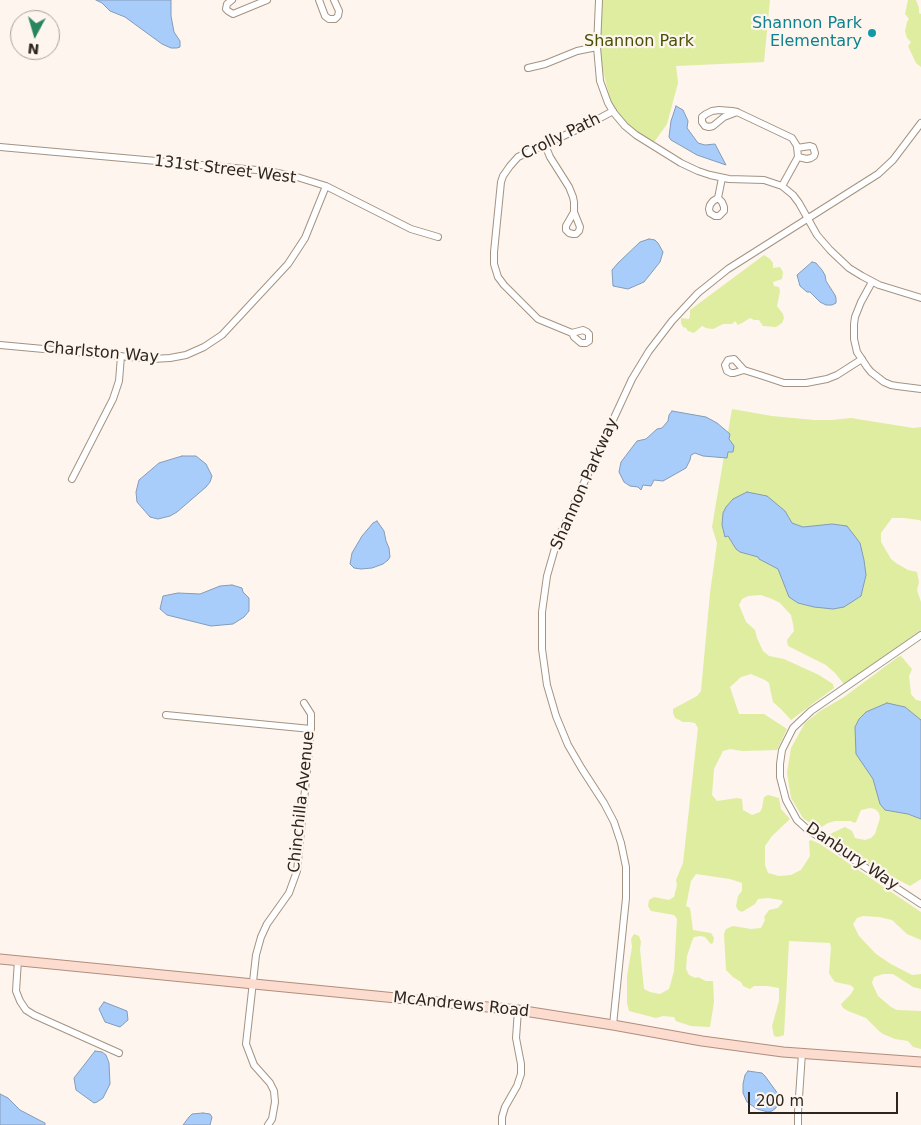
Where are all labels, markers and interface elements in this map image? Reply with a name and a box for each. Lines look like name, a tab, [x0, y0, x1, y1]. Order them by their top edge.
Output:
north arrow	[10, 10, 60, 60]
place label: Shannon Park Elementary	[752, 14, 862, 52]
marker: Shannon Park Elementary	[866, 27, 878, 39]
park label: Shannon Park	[584, 32, 694, 52]
text: N	[27, 40, 40, 57]
street label: Crolly Path	[518, 110, 604, 164]
street label: 131st Street West	[153, 152, 297, 188]
street label: Charlston Way	[42, 338, 160, 368]
street label: Shannon Parkway	[547, 415, 623, 553]
street label: Chinchilla Avenue	[285, 730, 319, 874]
street label: Danbury Way	[802, 819, 902, 895]
street label: McAndrews Road	[392, 988, 530, 1022]
scale bar	[751, 1082, 901, 1114]
text: 200 m	[756, 1092, 804, 1110]

